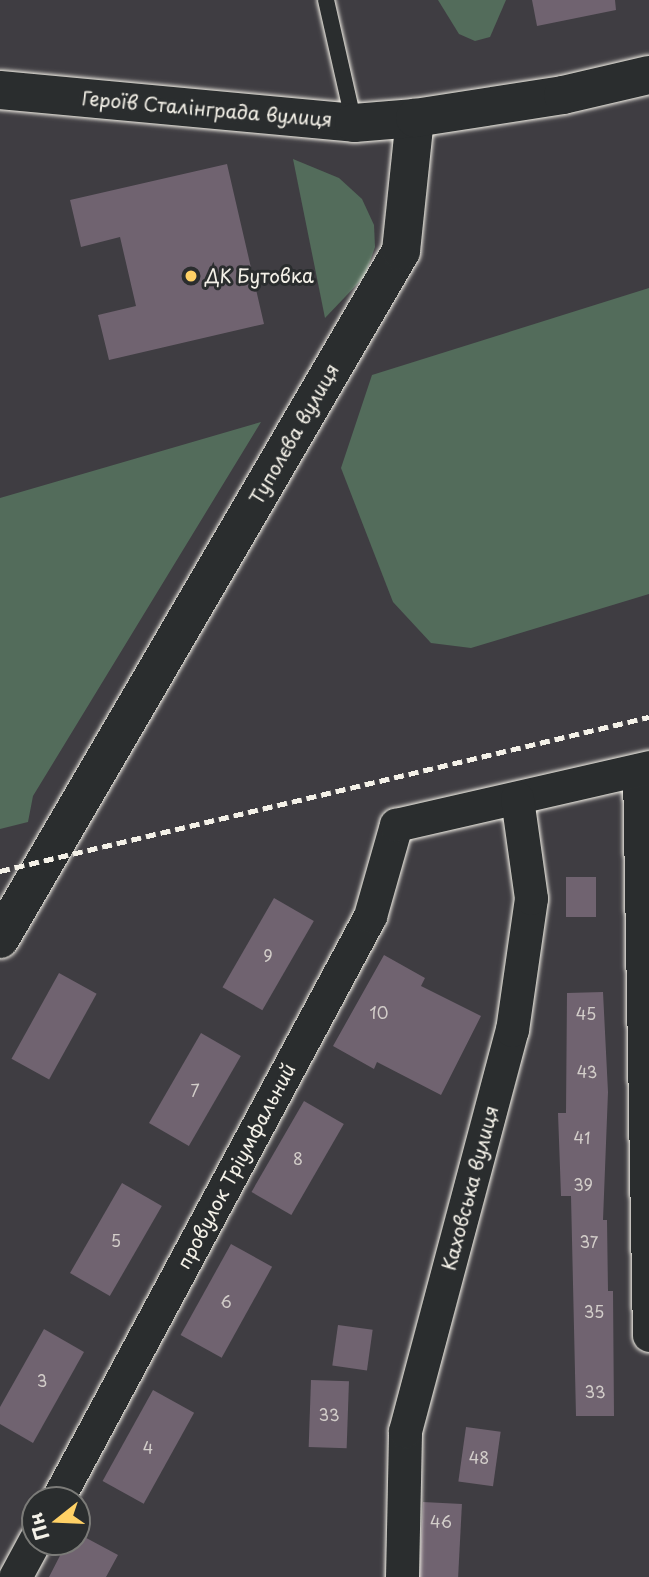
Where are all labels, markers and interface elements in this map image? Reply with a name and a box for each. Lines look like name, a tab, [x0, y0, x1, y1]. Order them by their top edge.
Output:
street label: Героїв Сталінграда вулиця	[80, 87, 334, 131]
place label: ДК Бутовка	[205, 265, 316, 287]
marker: ДК Бутовка	[183, 268, 199, 284]
street label: Туполєва вулиця	[244, 359, 344, 509]
house number: 9	[263, 945, 273, 965]
house number: 10	[370, 1002, 388, 1022]
house number: 45	[576, 1003, 596, 1023]
street label: провулок Тріумфальний	[172, 1059, 300, 1273]
house number: 43	[577, 1061, 597, 1081]
house number: 7	[190, 1080, 200, 1100]
street label: Каховська вулиця	[437, 1103, 503, 1273]
house number: 41	[574, 1127, 590, 1147]
house number: 8	[293, 1148, 303, 1168]
house number: 39	[573, 1174, 593, 1194]
house number: 5	[111, 1230, 121, 1250]
house number: 37	[580, 1231, 598, 1251]
house number: 6	[220, 1291, 232, 1311]
house number: 35	[584, 1301, 604, 1321]
house number: 3	[37, 1370, 47, 1390]
house number: 33	[584, 1381, 606, 1401]
house number: 33	[318, 1404, 340, 1424]
house number: 4	[143, 1437, 153, 1457]
house number: 48	[469, 1447, 489, 1467]
north arrow	[21, 1486, 91, 1556]
text: Пн	[20, 1509, 55, 1544]
house number: 46	[430, 1511, 452, 1531]

